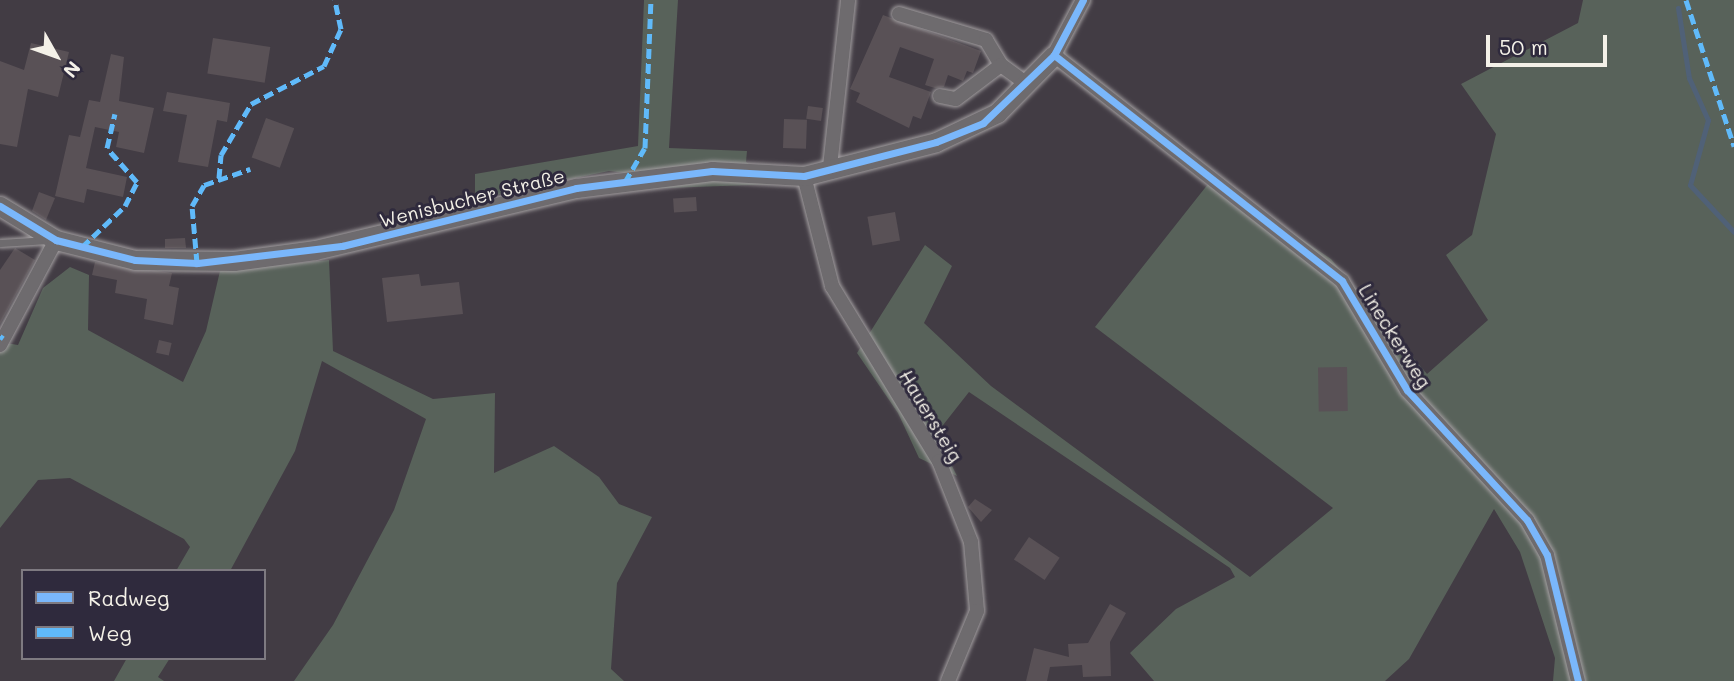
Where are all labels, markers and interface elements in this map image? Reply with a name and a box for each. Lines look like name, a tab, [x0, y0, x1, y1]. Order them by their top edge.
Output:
north arrow	[21, 21, 91, 91]
scale bar	[1489, 21, 1610, 65]
text: 50 m	[1499, 33, 1548, 60]
text: N	[58, 56, 87, 83]
street label: Wenisbucher Straße	[377, 164, 567, 232]
street label: Lineckerweg	[1354, 280, 1436, 392]
street label: Hauersteig	[895, 366, 967, 466]
legend	[21, 569, 266, 660]
text: Radweg	[88, 584, 169, 611]
text: Weg	[88, 619, 132, 646]

